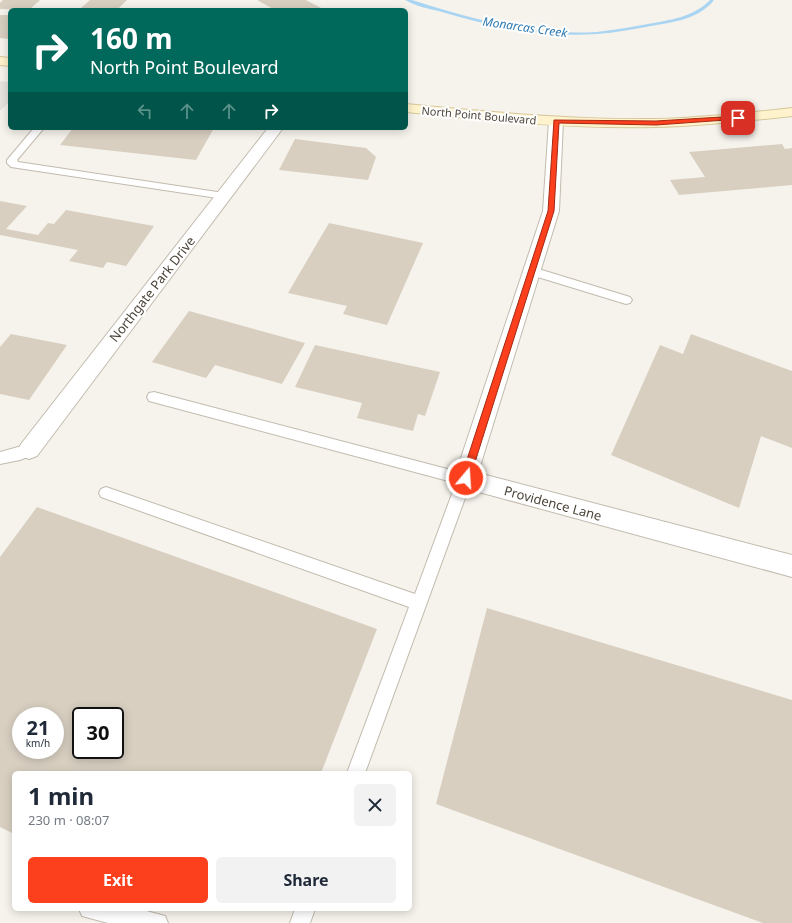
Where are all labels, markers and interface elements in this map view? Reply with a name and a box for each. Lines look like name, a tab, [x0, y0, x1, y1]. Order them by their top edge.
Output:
water label: Monarcas Creek	[482, 13, 569, 41]
text: 160 m	[90, 19, 173, 57]
icon: right	[24, 24, 76, 76]
text: North Point Boulevard	[90, 55, 279, 79]
icon: left	[134, 100, 156, 122]
icon: ahead	[176, 100, 198, 122]
icon: ahead	[218, 100, 240, 122]
icon: right	[260, 100, 282, 122]
pin	[721, 101, 755, 135]
street label: North Point Boulevard	[421, 103, 537, 127]
icon: arrive	[727, 107, 749, 129]
street label: Northgate Park Drive	[105, 232, 199, 346]
position arrow	[445, 457, 487, 499]
street label: Providence Lane	[502, 481, 604, 525]
speed limit sign: 30	[72, 707, 124, 759]
text: 21	[27, 714, 49, 741]
text: km/h	[26, 736, 50, 750]
text: 1 min	[28, 779, 94, 812]
button: close	[354, 784, 396, 826]
text: 230 m · 08:07	[28, 811, 109, 829]
button: Exit	[28, 857, 208, 903]
button: Share	[216, 857, 396, 903]

